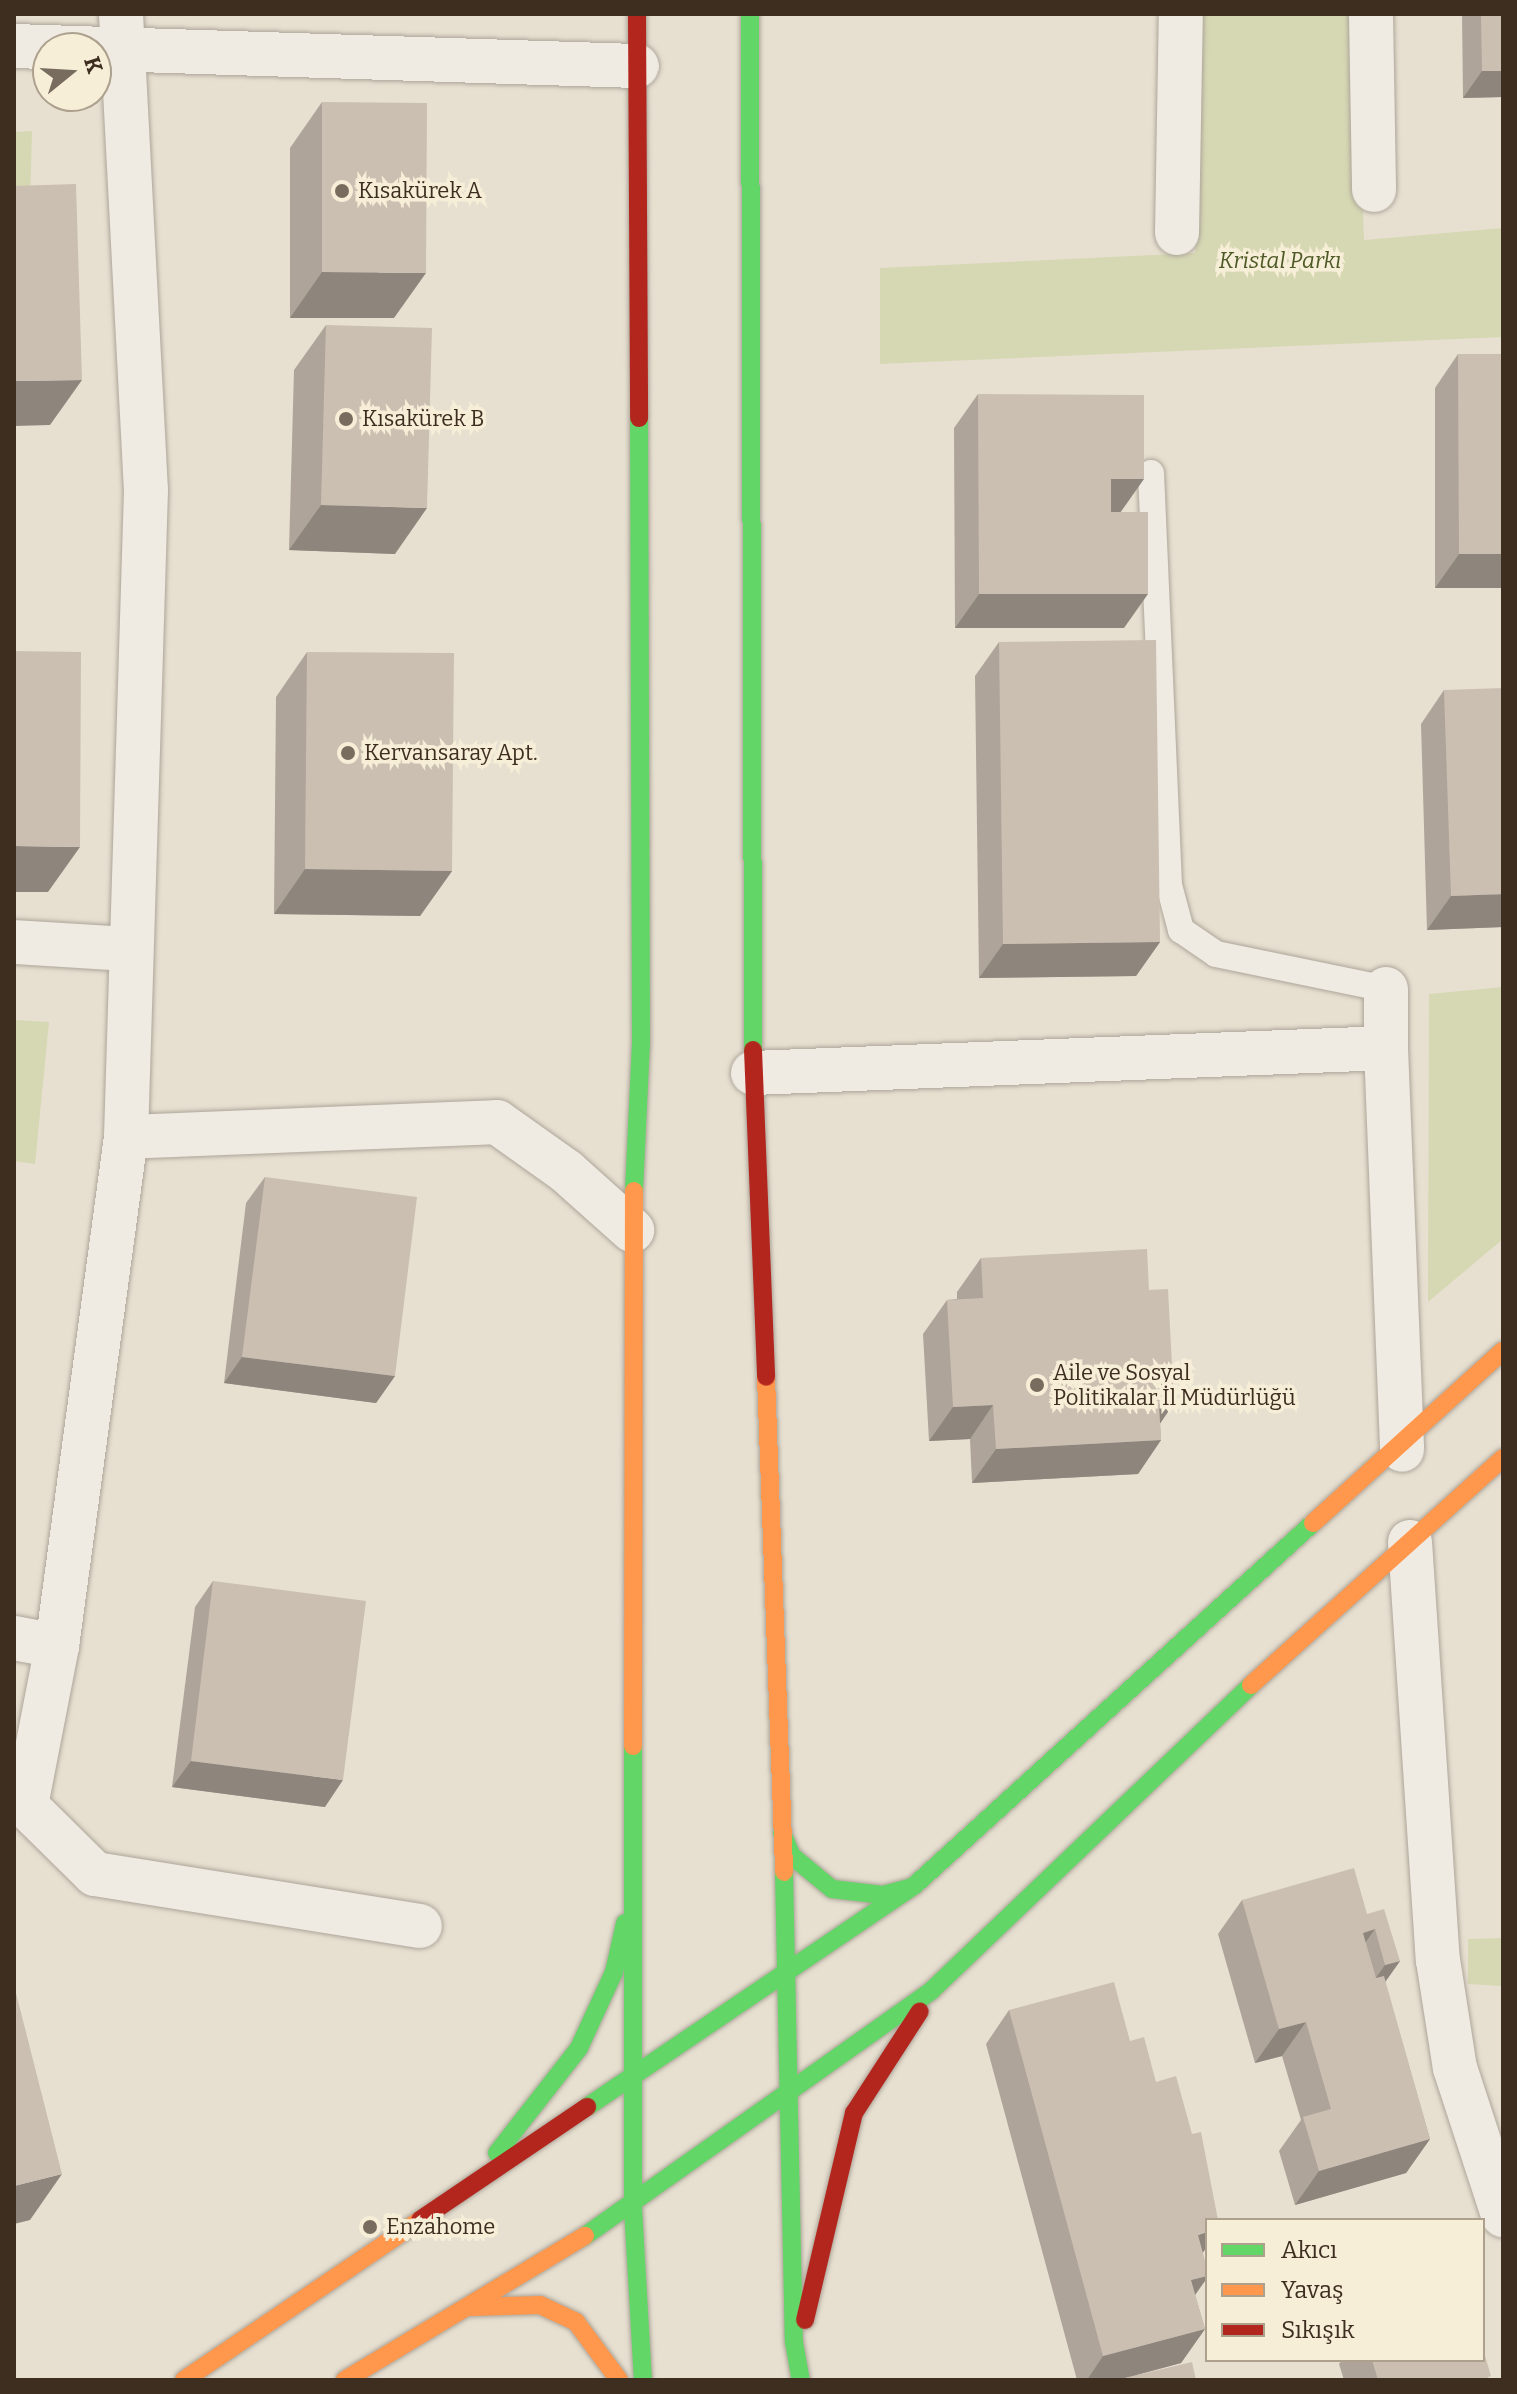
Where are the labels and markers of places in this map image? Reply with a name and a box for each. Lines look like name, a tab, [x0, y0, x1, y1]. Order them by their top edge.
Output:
place label: Kısakürek A	[358, 178, 482, 204]
marker: Kısakürek A	[333, 182, 351, 200]
place label: Kısakürek B	[362, 406, 484, 432]
marker: Kısakürek B	[337, 410, 355, 428]
place label: Kervansaray Apt.	[364, 740, 538, 766]
marker: Kervansaray Apt.	[339, 744, 357, 762]
place label: Aile ve Sosyal Politikalar İl Müdürlüğü	[1053, 1359, 1296, 1410]
marker: Aile ve Sosyal Politikalar İl Müdürlüğü	[1028, 1376, 1046, 1394]
place label: Enzahome	[386, 2214, 495, 2240]
marker: Enzahome	[361, 2218, 379, 2236]

